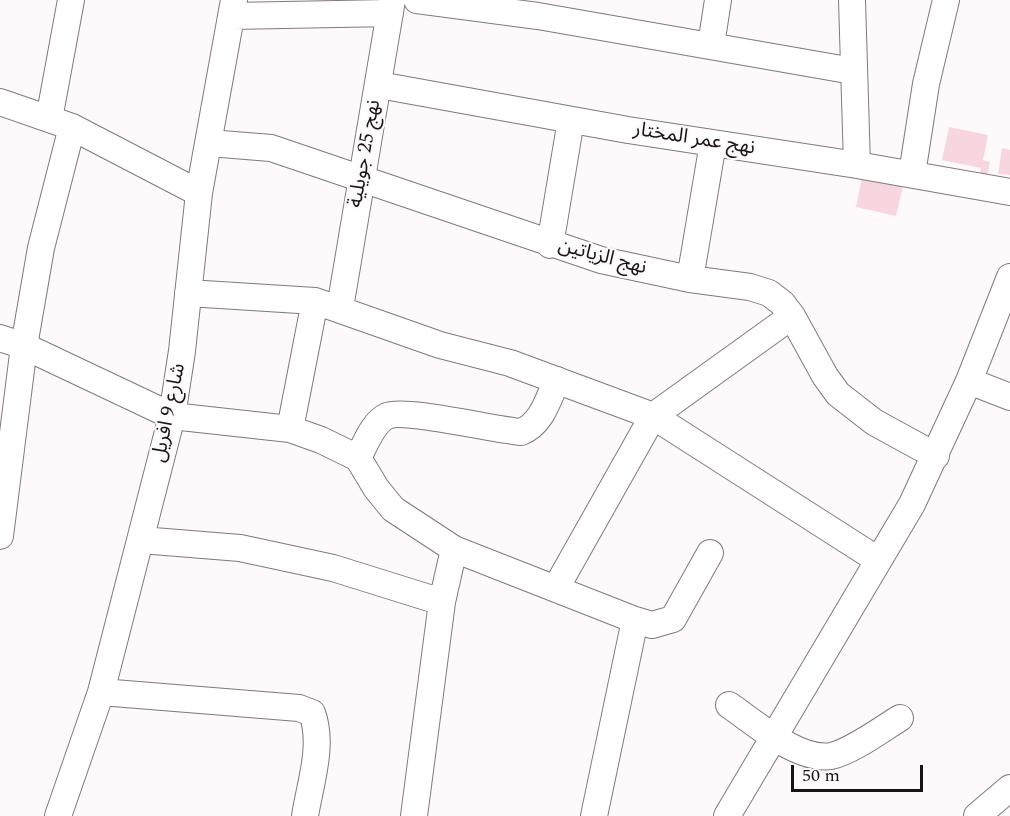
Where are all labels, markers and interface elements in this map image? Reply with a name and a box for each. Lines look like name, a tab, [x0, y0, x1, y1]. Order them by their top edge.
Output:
street label: نهج 25 جويلية	[345, 98, 387, 210]
street label: نهج عمر المختار	[631, 119, 757, 161]
street label: نهج الزياتين	[555, 235, 649, 281]
street label: شارع 9 افريل	[148, 361, 192, 465]
scale bar	[794, 753, 926, 791]
text: 50 m	[802, 762, 840, 789]

